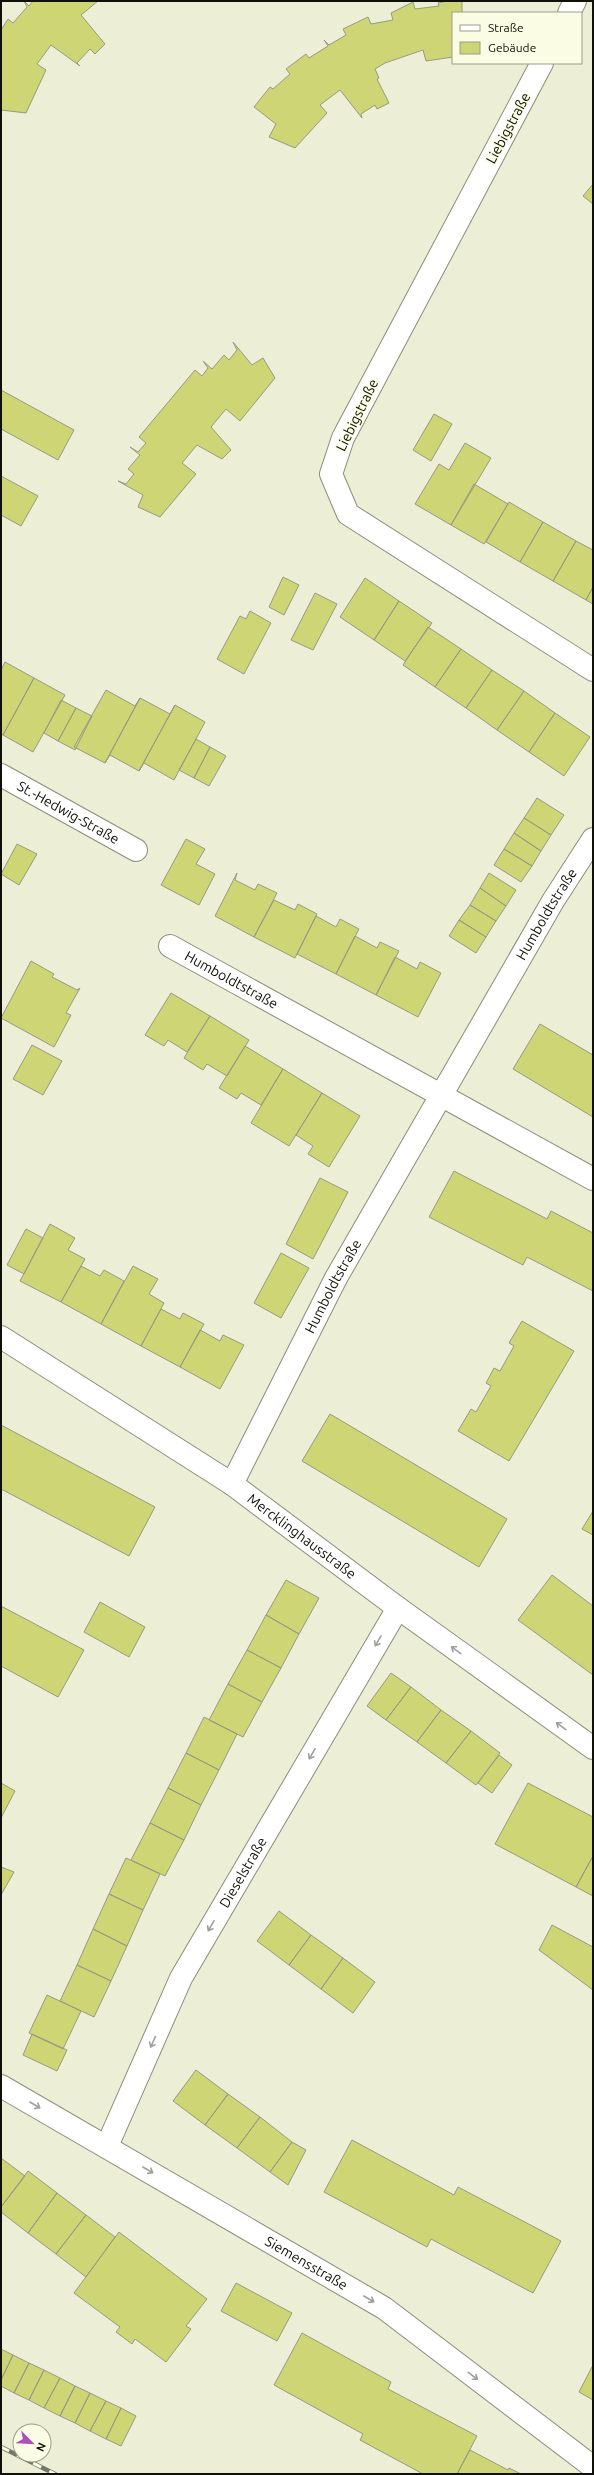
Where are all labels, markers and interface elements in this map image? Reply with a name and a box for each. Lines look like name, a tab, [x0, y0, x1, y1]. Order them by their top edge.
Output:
legend	[452, 12, 582, 64]
text: Straße	[488, 21, 524, 34]
text: Gebäude	[488, 41, 536, 54]
street label: Liebigstraße	[483, 90, 533, 166]
street label: Liebigstraße	[333, 376, 381, 454]
street label: St.-Hedwig-Straße	[15, 778, 122, 847]
street label: Humboldtstraße	[513, 865, 580, 963]
street label: Humboldtstraße	[182, 948, 281, 1012]
street label: Humboldtstraße	[301, 1237, 364, 1336]
street label: Mercklinghausstraße	[244, 1490, 359, 1582]
one-way arrow	[373, 1635, 381, 1647]
one-way arrow	[451, 1646, 462, 1654]
one-way arrow	[556, 1721, 567, 1730]
one-way arrow	[308, 1748, 316, 1760]
street label: Dieselstraße	[216, 1834, 270, 1910]
one-way arrow	[207, 1920, 215, 1932]
one-way arrow	[149, 2036, 156, 2048]
one-way arrow	[29, 2102, 41, 2110]
one-way arrow	[142, 2166, 153, 2174]
street label: Siemensstraße	[262, 2233, 351, 2293]
one-way arrow	[363, 2295, 375, 2303]
one-way arrow	[468, 2372, 479, 2380]
north arrow	[12, 2423, 52, 2463]
text: N	[34, 2441, 48, 2453]

